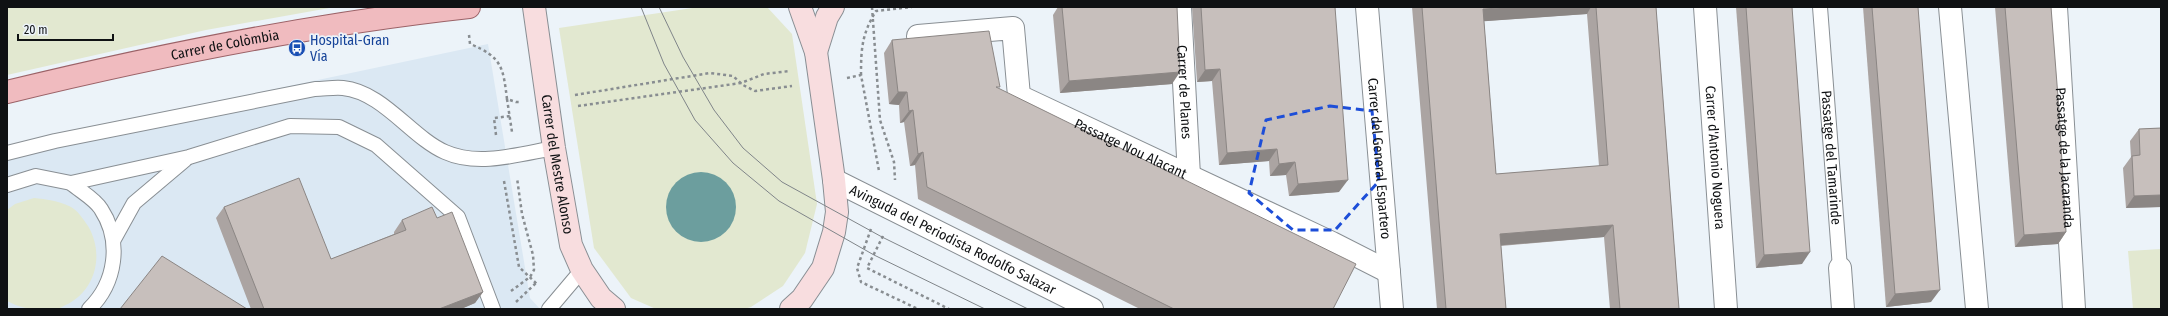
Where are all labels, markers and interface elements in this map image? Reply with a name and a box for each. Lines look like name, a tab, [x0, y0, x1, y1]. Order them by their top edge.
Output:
scale bar	[18, 16, 113, 42]
text: 20 m	[24, 23, 48, 37]
street label: Carrer de Colòmbia	[169, 26, 281, 63]
place label: Hospital-Gran Vía	[310, 32, 389, 65]
bus stop icon: Hospital-Gran Vía	[287, 38, 307, 58]
street label: Carrer de Planes	[1174, 44, 1196, 139]
street label: Carrer del General Espartero	[1364, 77, 1395, 240]
street label: Carrer d'Antonio Noguera	[1702, 85, 1729, 230]
street label: Passatge de la Jacaranda	[2052, 87, 2078, 229]
street label: Passatge del Tamarinde	[1818, 90, 1845, 226]
street label: Carrer del Mestre Alonso	[538, 93, 577, 235]
street label: Passatge Nou Alacant	[1072, 115, 1190, 182]
street label: Avinguda del Periodista Rodolfo Salazar	[847, 181, 1059, 298]

